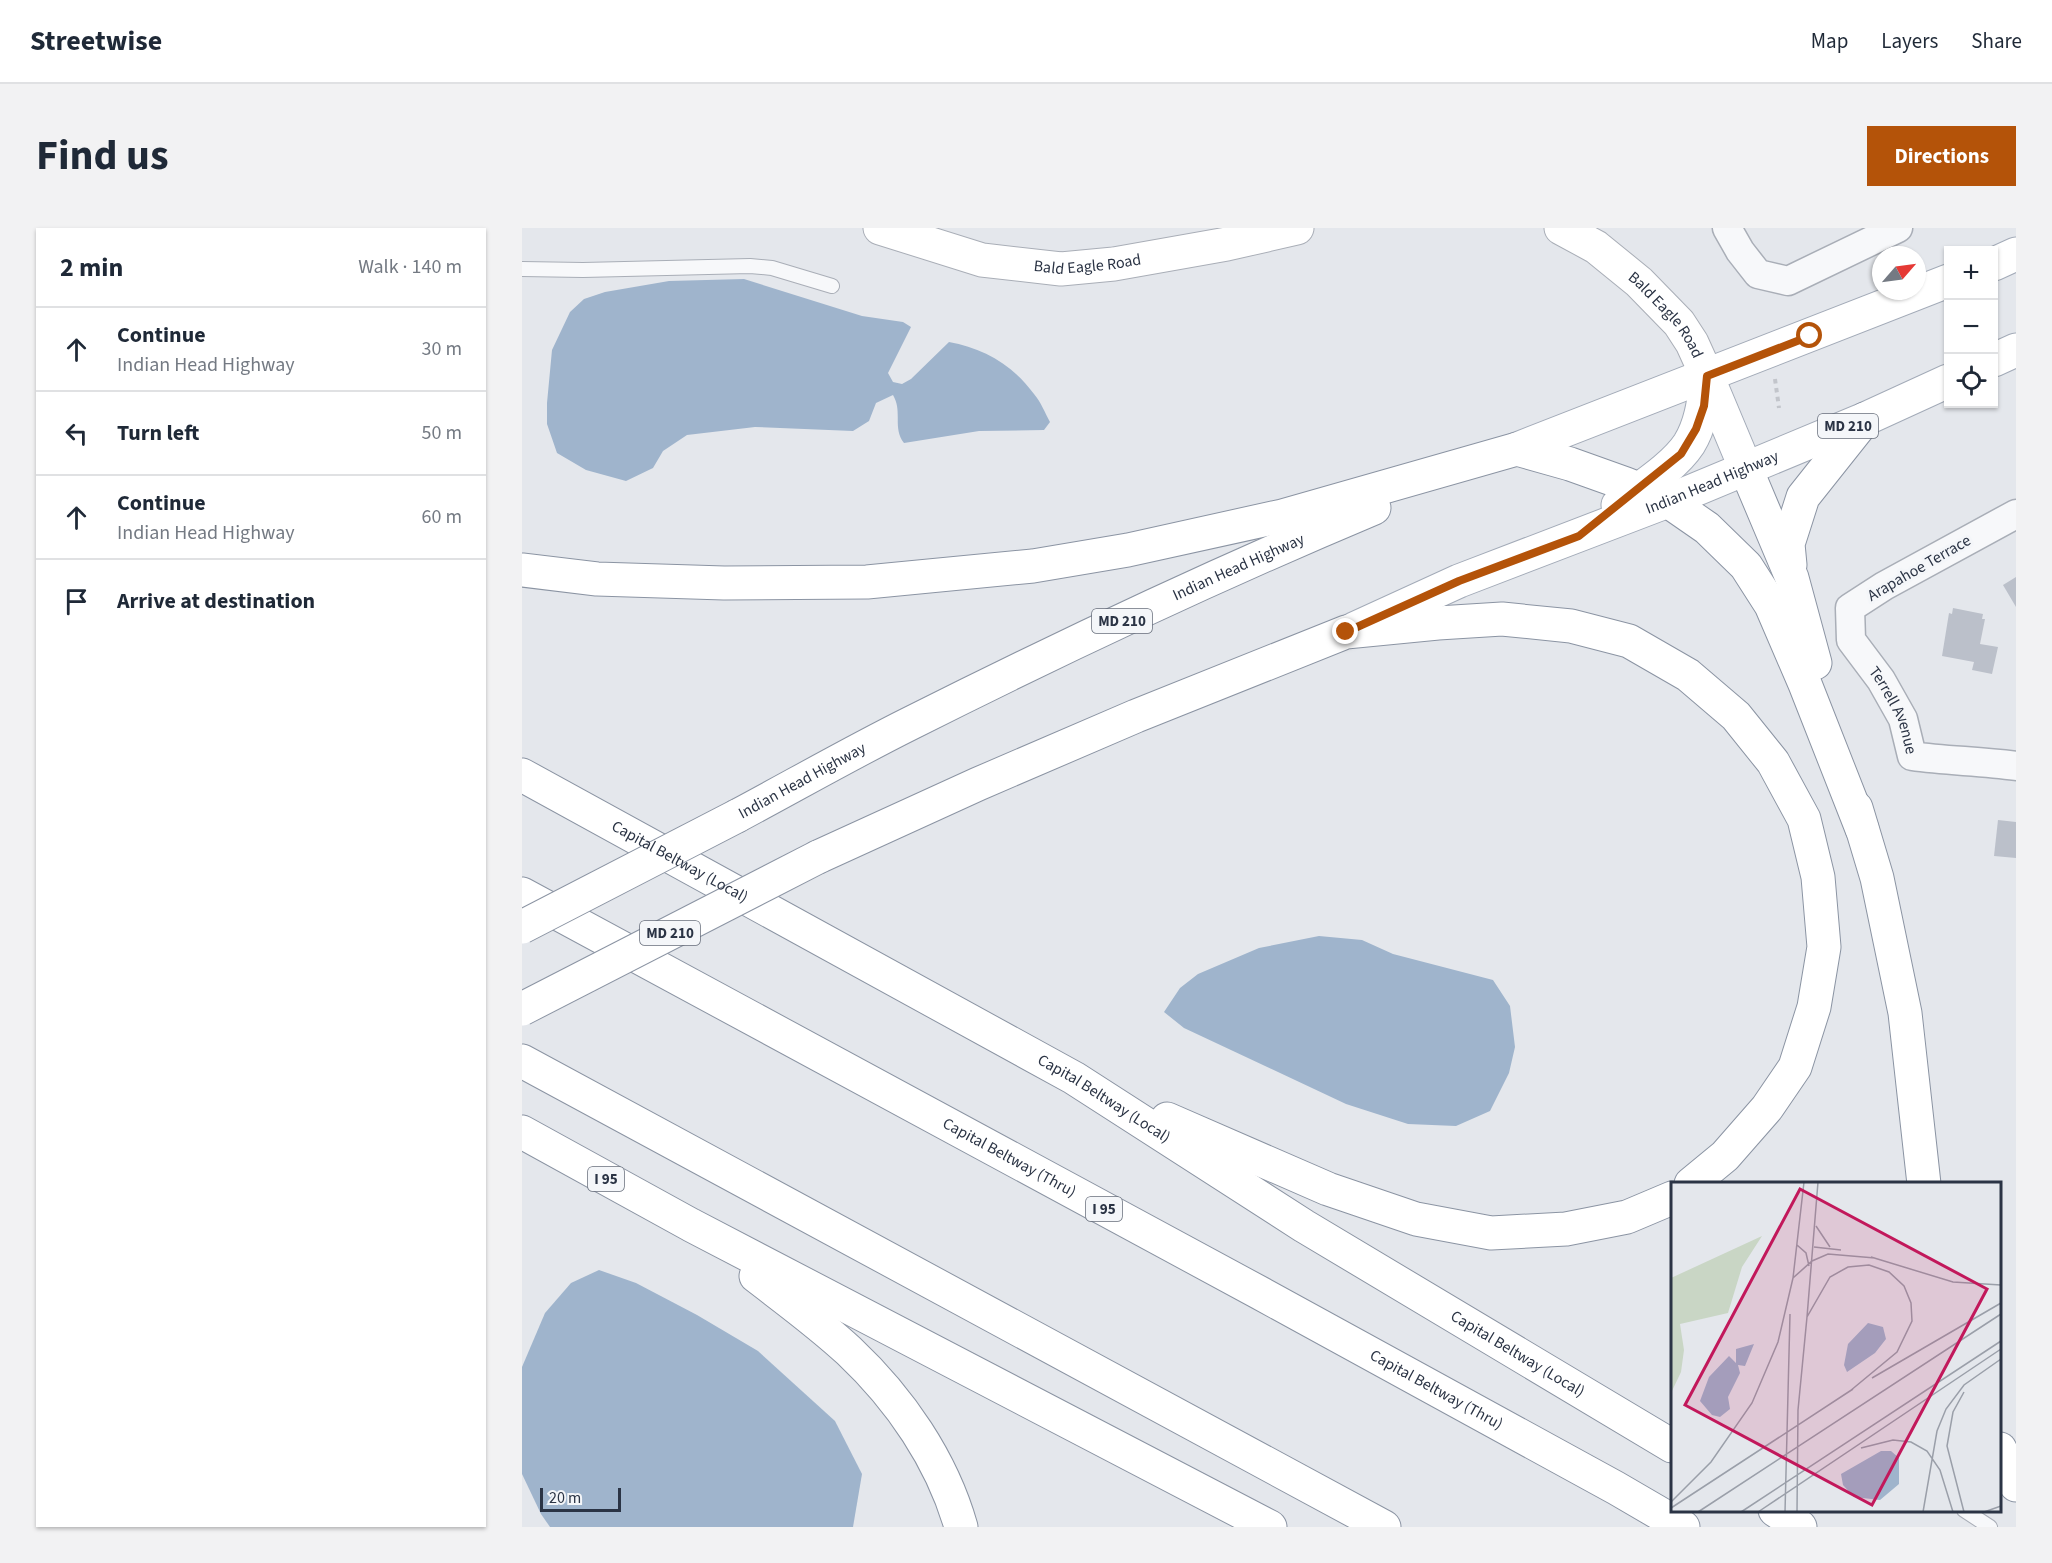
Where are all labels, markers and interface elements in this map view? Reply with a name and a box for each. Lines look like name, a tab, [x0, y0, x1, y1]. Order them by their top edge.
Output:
text: Streetwise	[30, 21, 162, 61]
text: Map	[1811, 26, 1848, 56]
text: Layers	[1881, 26, 1938, 56]
text: Share	[1971, 26, 2022, 56]
text: Find us	[36, 126, 169, 186]
button: Directions	[1867, 126, 2016, 186]
north arrow	[1872, 246, 1926, 300]
map controls	[1944, 246, 1998, 408]
button: +	[1944, 246, 1998, 300]
street label: Bald Eagle Road	[1033, 248, 1143, 280]
text: 2 min	[60, 249, 123, 286]
text: Walk · 140 m	[358, 253, 462, 281]
street label: Bald Eagle Road	[1623, 266, 1708, 362]
button: −	[1944, 300, 1998, 354]
text: Continue	[117, 319, 206, 351]
route start	[1796, 322, 1822, 348]
icon: ahead	[60, 333, 93, 366]
text: 30 m	[422, 335, 462, 363]
text: Indian Head Highway	[117, 351, 295, 379]
button: locate	[1944, 354, 1998, 408]
road number: MD 210	[1818, 414, 1878, 438]
icon: left	[60, 417, 93, 450]
text: Turn left	[117, 417, 199, 449]
text: 50 m	[422, 419, 462, 447]
street label: Indian Head Highway	[1642, 445, 1782, 520]
text: Continue	[117, 487, 206, 519]
icon: ahead	[60, 501, 93, 534]
text: 60 m	[422, 503, 462, 531]
text: Indian Head Highway	[117, 519, 295, 547]
street label: Indian Head Highway	[1169, 528, 1308, 606]
street label: Arapahoe Terrace	[1863, 529, 1975, 607]
icon: arrive	[60, 585, 93, 618]
text: Arrive at destination	[117, 585, 315, 617]
road number: MD 210	[1092, 609, 1152, 633]
route end	[1332, 618, 1358, 644]
street label: Terrell Avenue	[1864, 662, 1922, 757]
street label: Indian Head Highway	[734, 737, 870, 824]
street label: Capital Beltway (Local)	[608, 815, 752, 908]
road number: MD 210	[640, 921, 700, 945]
street label: Capital Beltway (Local)	[1034, 1049, 1175, 1148]
street label: Capital Beltway (Thru)	[939, 1112, 1080, 1203]
road number: I 95	[588, 1167, 624, 1191]
inset map	[1671, 1182, 2001, 1512]
road number: I 95	[1086, 1197, 1122, 1221]
street label: Capital Beltway (Local)	[1446, 1305, 1589, 1402]
street label: Capital Beltway (Thru)	[1366, 1344, 1507, 1435]
scale bar	[540, 1485, 621, 1512]
text: 20 m	[549, 1487, 581, 1509]

